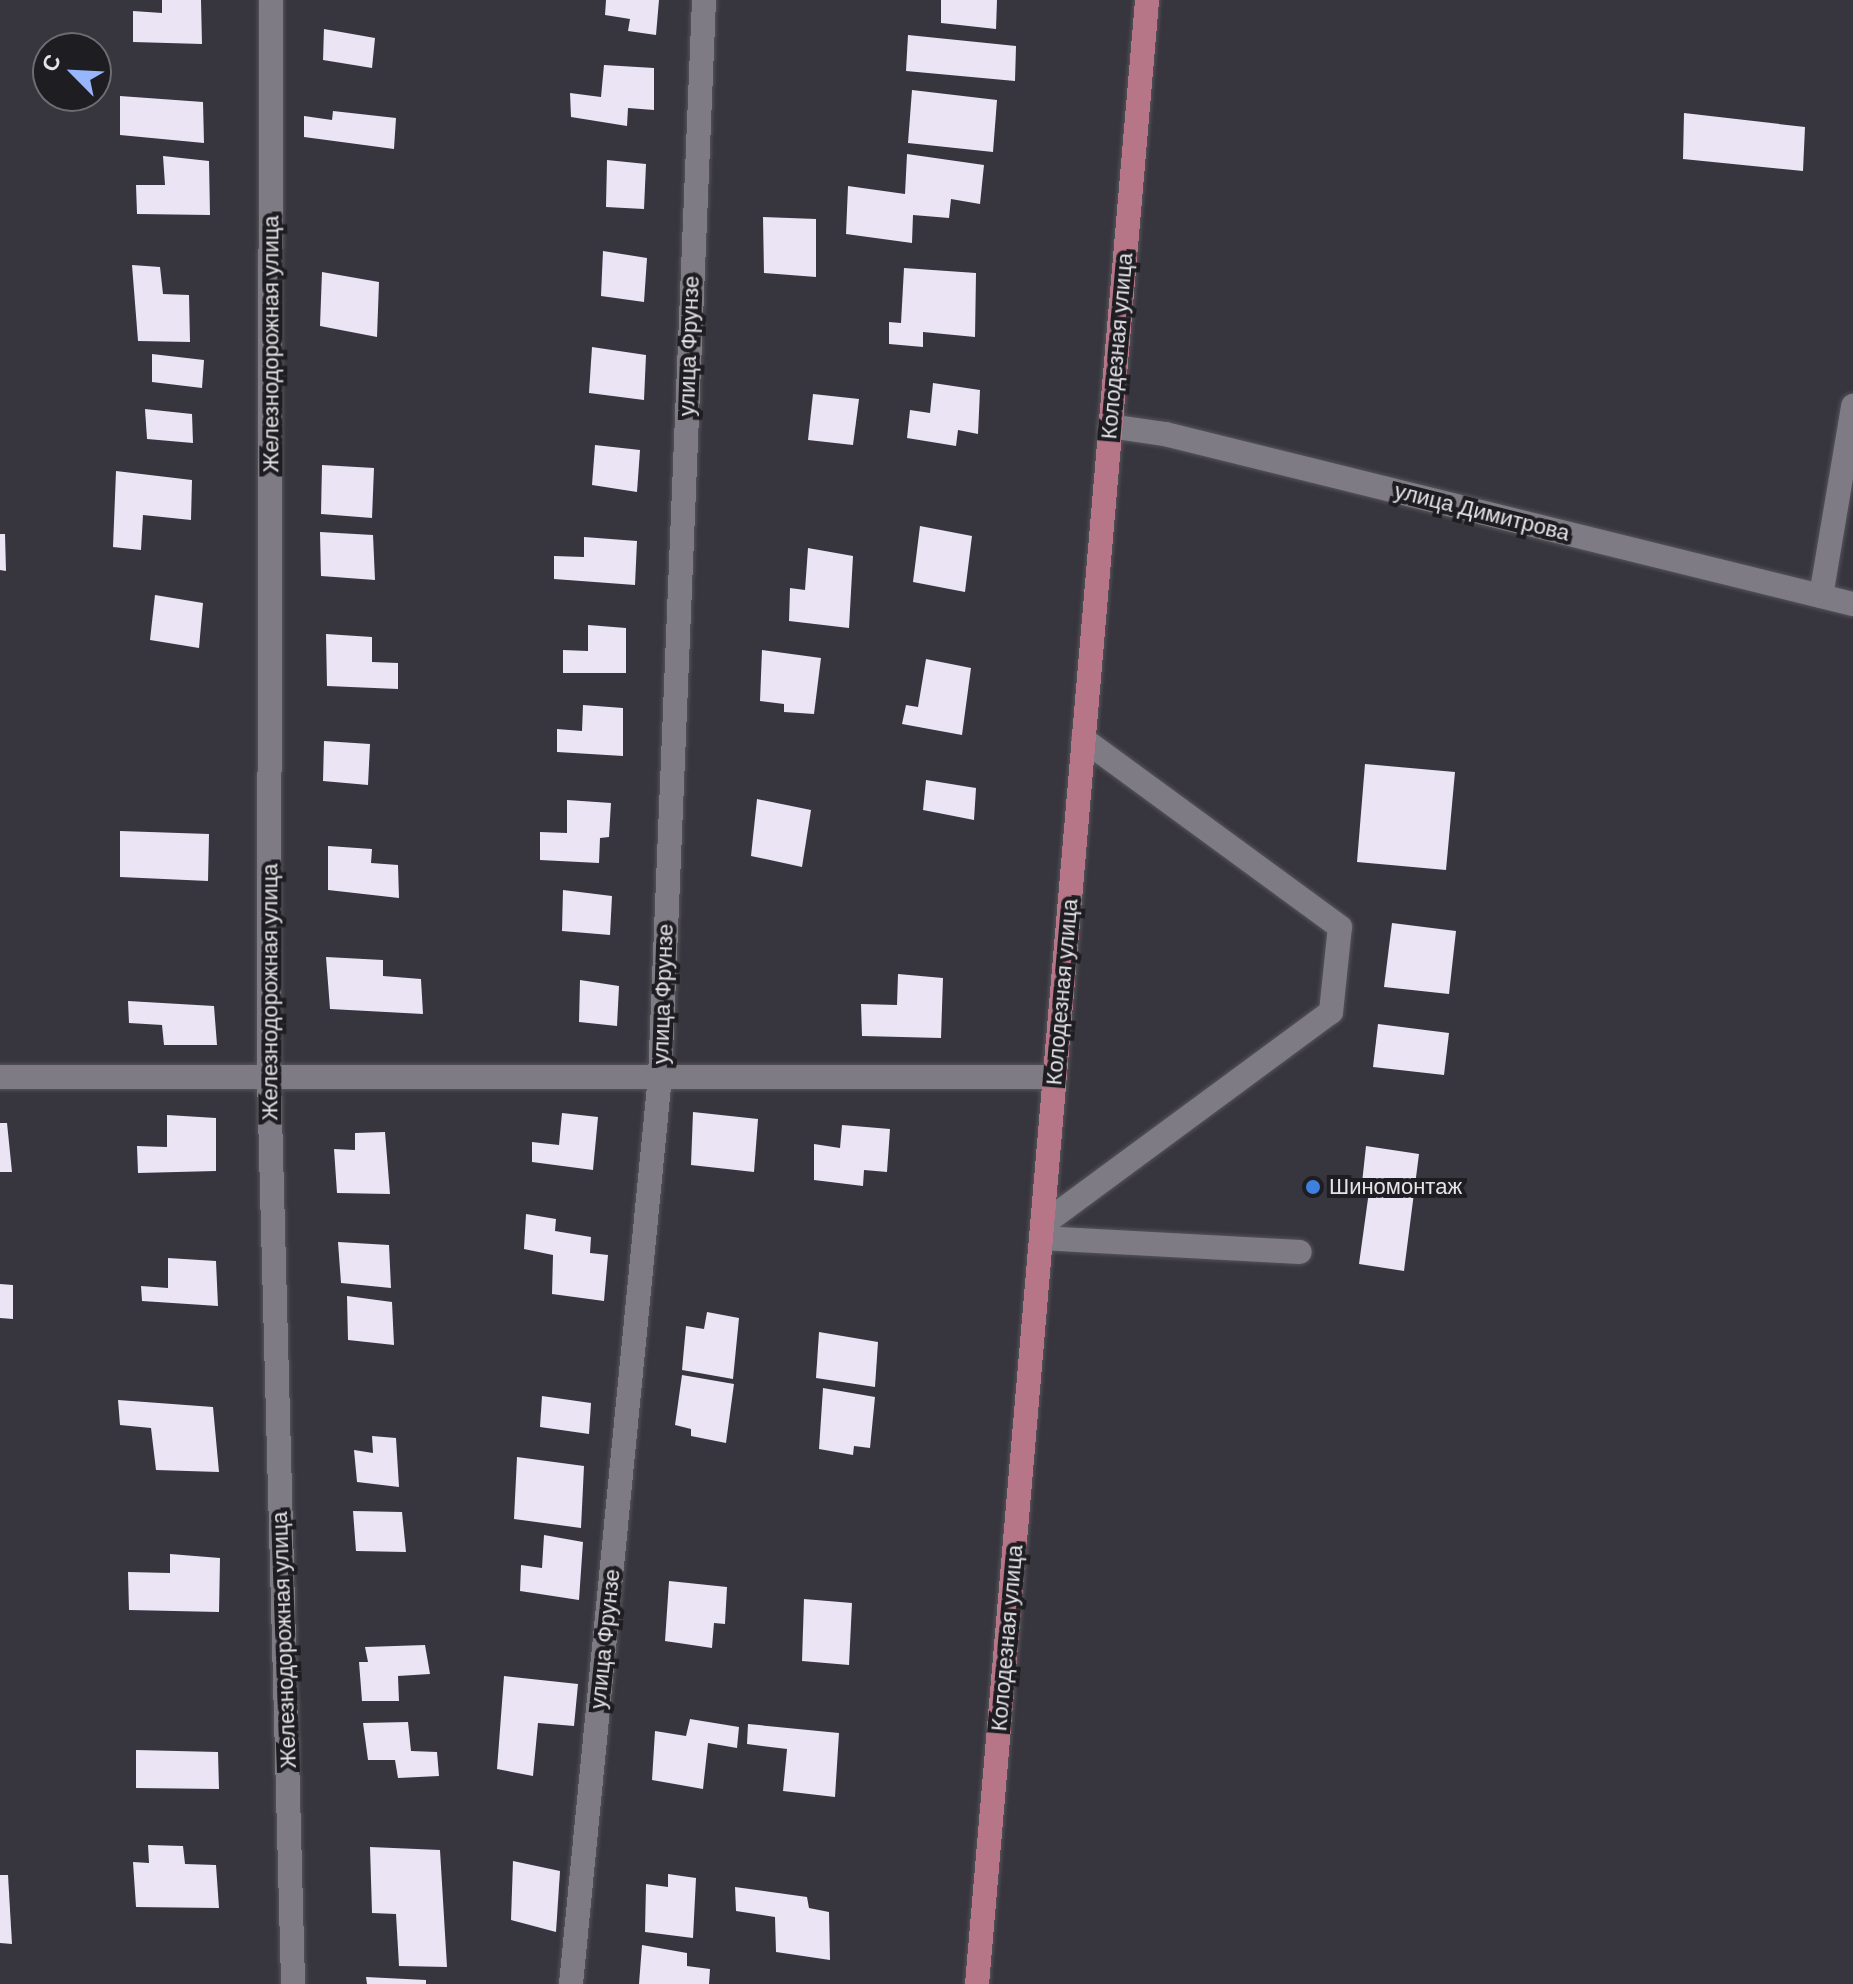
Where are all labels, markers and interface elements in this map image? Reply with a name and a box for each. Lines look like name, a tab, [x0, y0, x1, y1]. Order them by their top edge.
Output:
north arrow	[32, 32, 112, 112]
text: С	[37, 51, 66, 75]
street label: Железнодорожная улица	[258, 215, 284, 473]
street label: Колодезная улица	[1096, 252, 1138, 440]
street label: улица Фрунзе	[673, 275, 705, 417]
street label: улица Димитрова	[1392, 477, 1572, 547]
street label: Железнодорожная улица	[257, 863, 283, 1121]
street label: Колодезная улица	[1041, 898, 1083, 1086]
street label: улица Фрунзе	[647, 923, 679, 1065]
place label: Шиномонтаж	[1329, 1174, 1462, 1200]
marker: Шиномонтаж	[1304, 1178, 1322, 1196]
street label: Железнодорожная улица	[266, 1511, 302, 1769]
street label: Колодезная улица	[986, 1544, 1028, 1732]
street label: улица Фрунзе	[585, 1568, 625, 1710]

